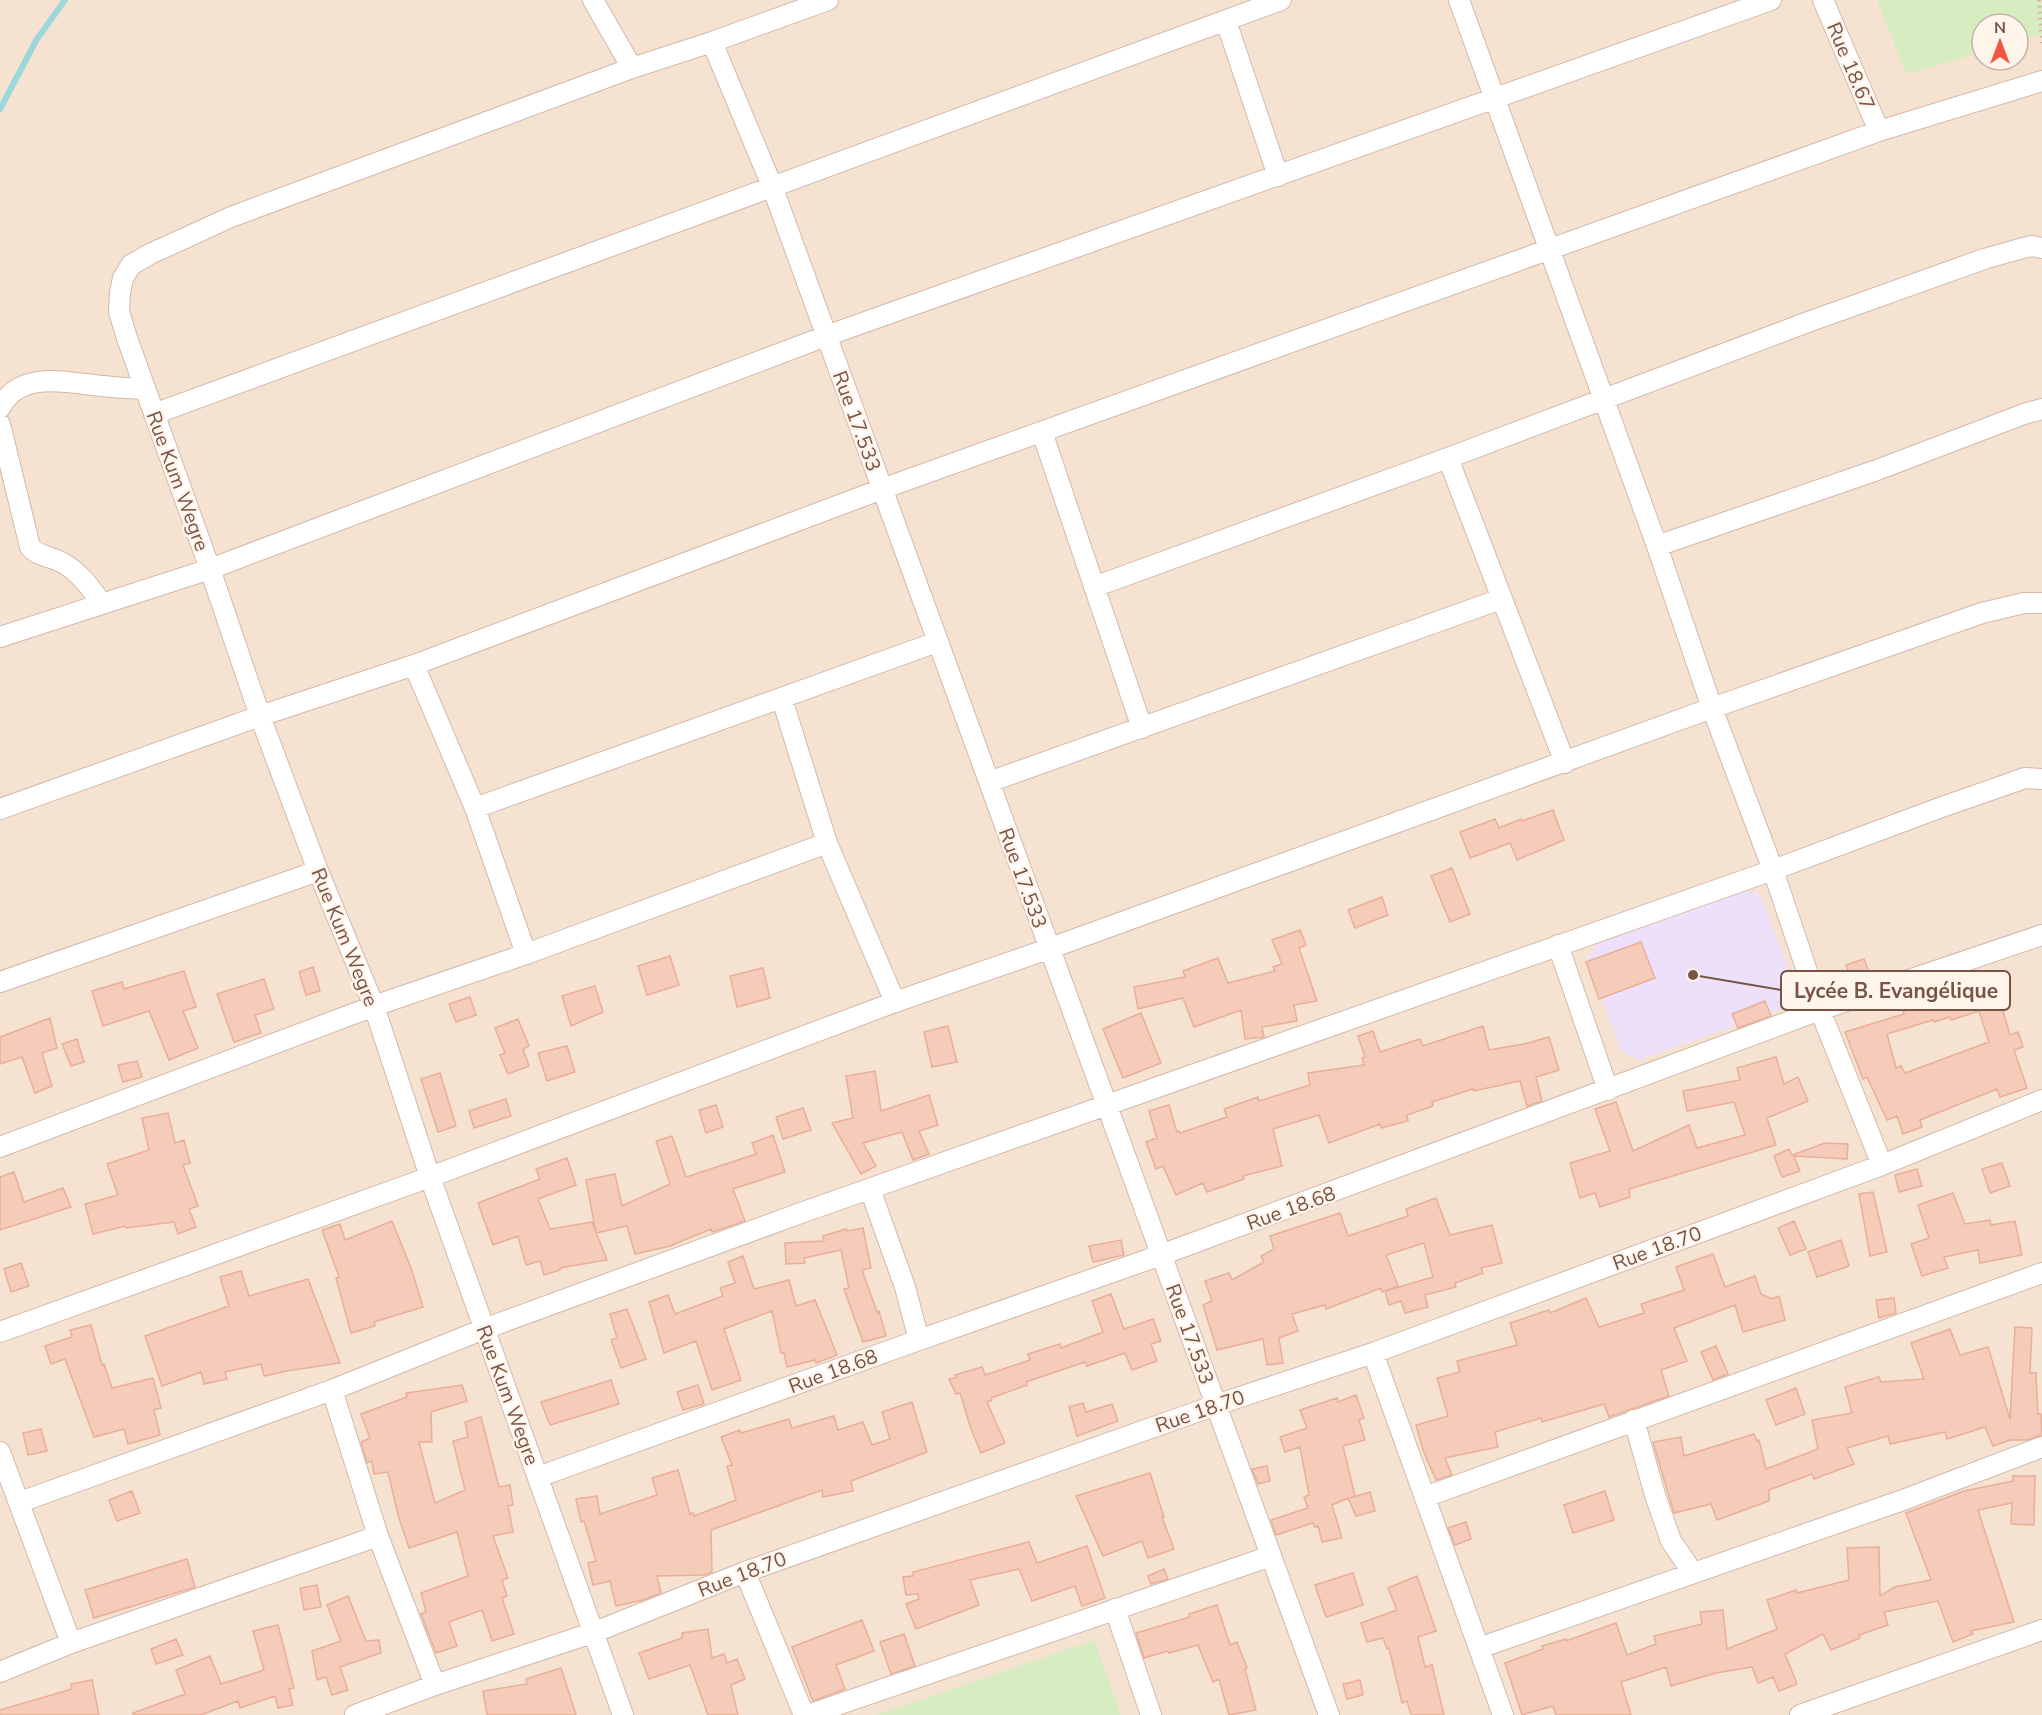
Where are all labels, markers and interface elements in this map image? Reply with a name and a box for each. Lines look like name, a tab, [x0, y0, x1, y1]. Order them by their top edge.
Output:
north arrow	[1970, 12, 2030, 72]
text: N	[1994, 17, 2006, 39]
street label: Rue 18.67	[1820, 18, 1881, 114]
street label: Rue 17.533	[826, 367, 887, 475]
street label: Rue Kum Wegre	[140, 407, 215, 555]
street label: Rue 17.533	[992, 824, 1053, 932]
street label: Rue Kum Wegre	[304, 864, 385, 1010]
callout: Lycée B. Evangélique	[1781, 971, 2010, 1010]
text: Lycée B. Evangélique	[1794, 977, 1998, 1005]
street label: Rue 18.68	[1243, 1180, 1339, 1237]
street label: Rue 18.70	[1609, 1220, 1705, 1277]
street label: Rue 17.533	[1159, 1280, 1220, 1388]
street label: Rue Kum Wegre	[470, 1321, 545, 1469]
street label: Rue 18.68	[785, 1343, 881, 1400]
street label: Rue 18.70	[1152, 1384, 1249, 1439]
street label: Rue 18.70	[694, 1545, 790, 1604]

